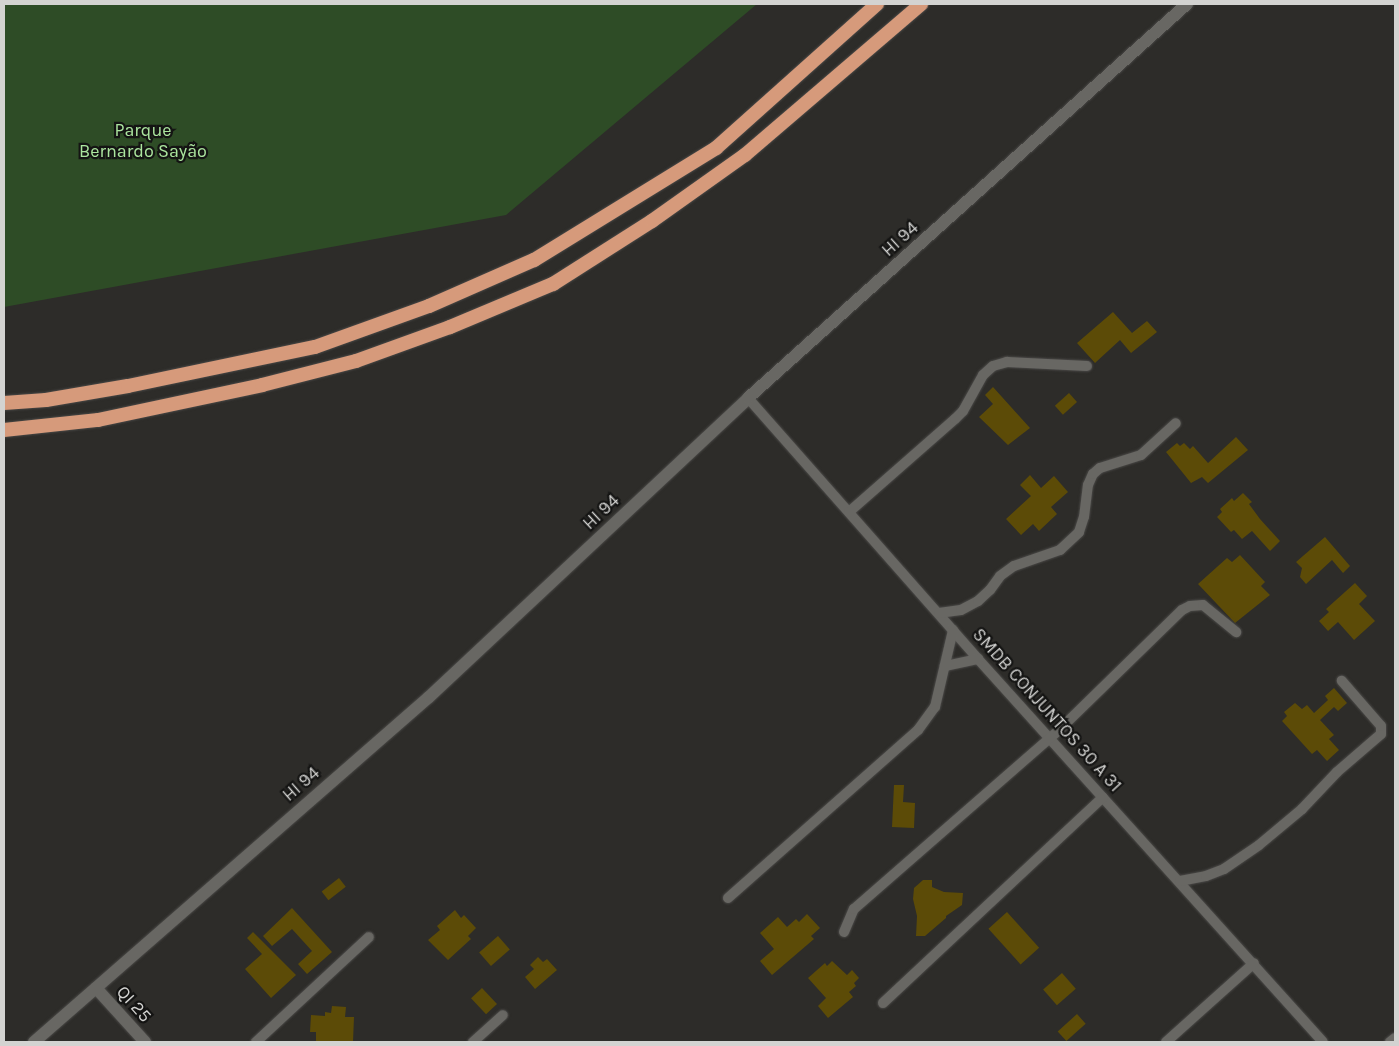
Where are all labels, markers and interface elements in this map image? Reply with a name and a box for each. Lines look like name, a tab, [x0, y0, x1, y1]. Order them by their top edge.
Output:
park label: Parque Bernardo Sayão	[79, 120, 207, 162]
street label: HI 94	[877, 217, 923, 261]
street label: HI 94	[578, 490, 624, 534]
street label: SMDB CONJUNTOS 30 A 31	[968, 624, 1126, 796]
street label: HI 94	[278, 762, 324, 806]
street label: QI 25	[112, 981, 156, 1027]

